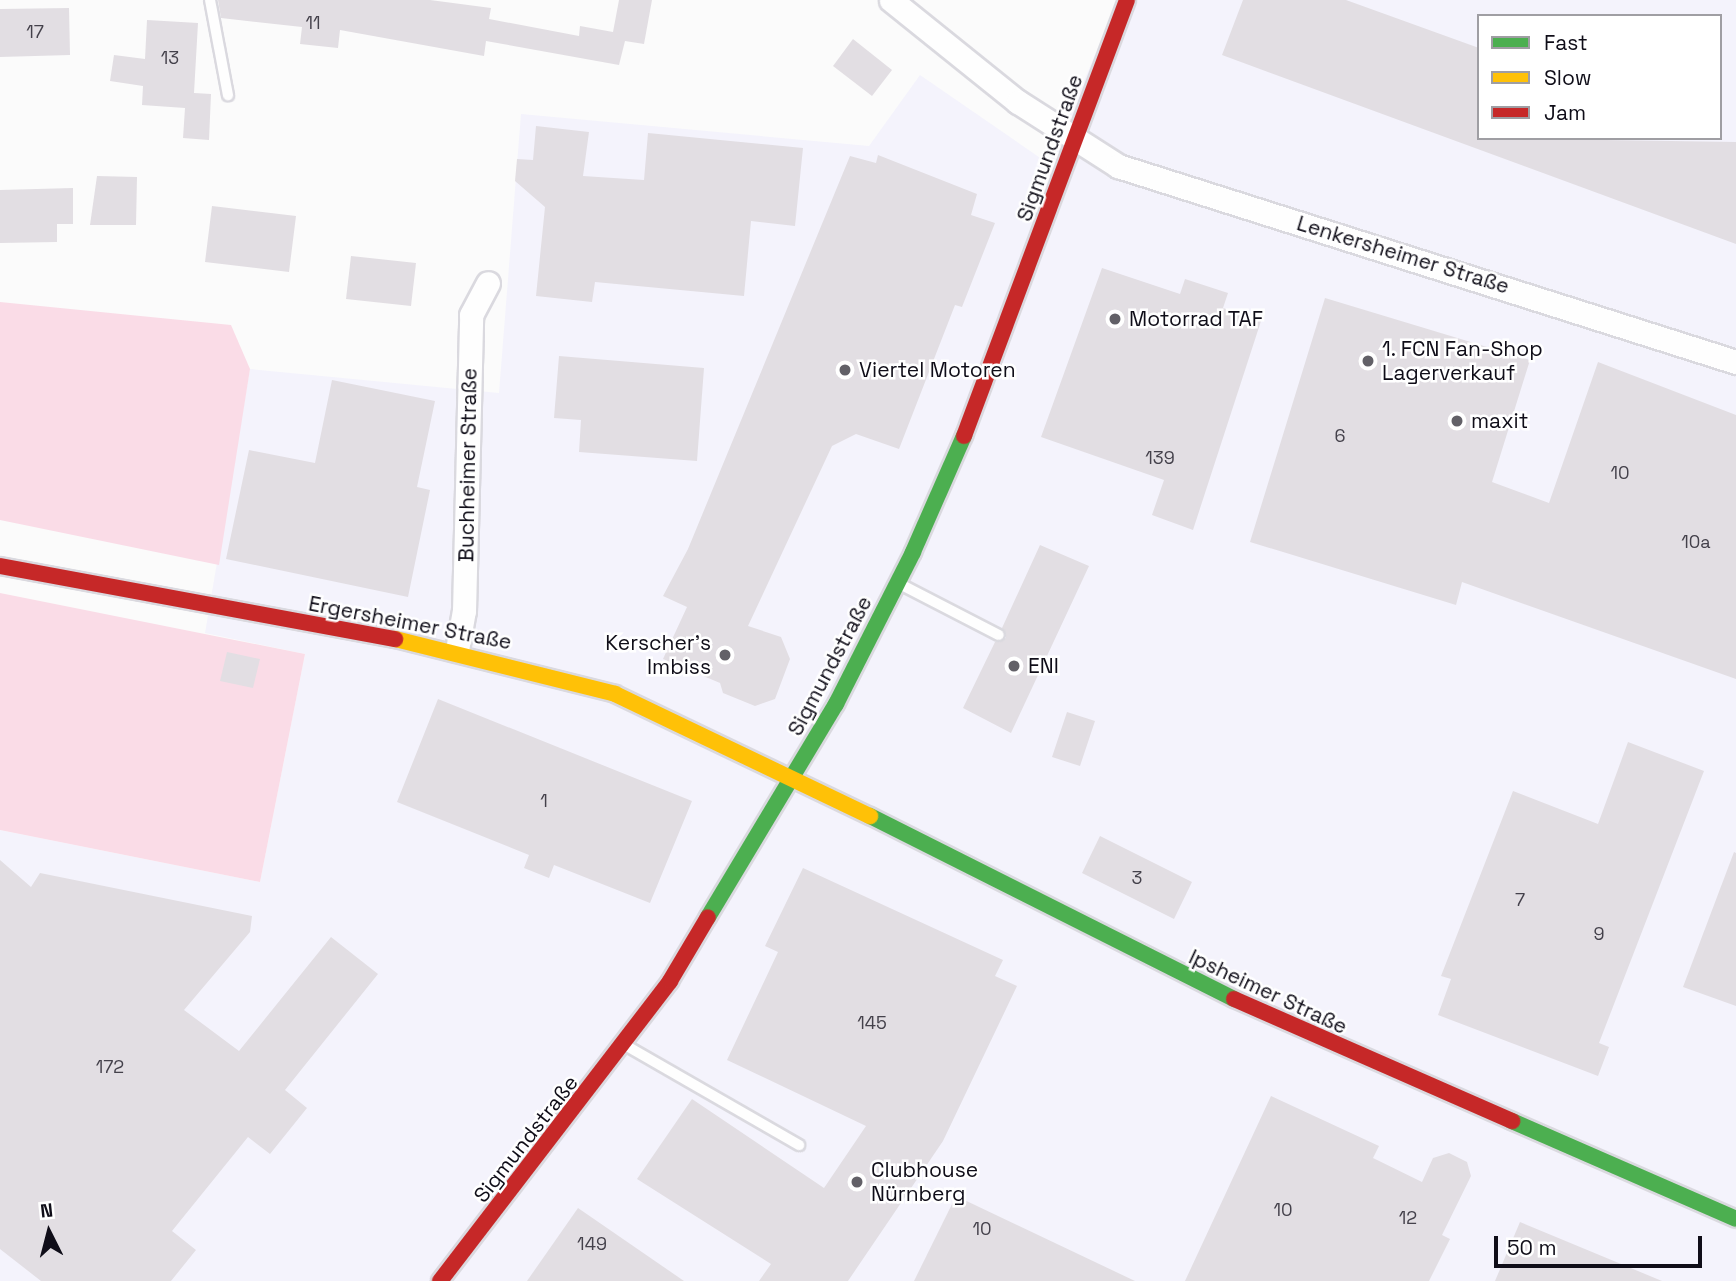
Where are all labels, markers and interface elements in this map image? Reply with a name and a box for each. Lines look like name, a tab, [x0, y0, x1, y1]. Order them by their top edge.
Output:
house number: 11	[305, 12, 321, 34]
legend	[1477, 14, 1722, 140]
house number: 17	[26, 21, 44, 43]
text: Fast	[1544, 29, 1588, 56]
house number: 13	[161, 47, 179, 69]
text: Slow	[1544, 64, 1592, 91]
street label: Sigmundstraße	[1012, 71, 1088, 225]
text: Jam	[1544, 99, 1586, 126]
street label: Lenkersheimer Straße	[1294, 211, 1512, 299]
place label: Motorrad TAF	[1129, 306, 1264, 332]
marker: Motorrad TAF	[1107, 311, 1123, 327]
place label: 1. FCN Fan-Shop Lagerverkauf	[1382, 336, 1543, 386]
marker: 1. FCN Fan-Shop Lagerverkauf	[1360, 353, 1376, 369]
place label: Viertel Motoren	[859, 357, 1016, 383]
marker: Viertel Motoren	[837, 362, 853, 378]
street label: Buchheimer Straße	[454, 368, 482, 562]
place label: maxit	[1471, 408, 1528, 434]
marker: maxit	[1449, 413, 1465, 429]
house number: 6	[1334, 425, 1346, 447]
house number: 139	[1145, 447, 1175, 469]
house number: 10	[1610, 462, 1630, 484]
house number: 10a	[1681, 531, 1711, 553]
street label: Ergersheimer Straße	[306, 591, 514, 655]
street label: Sigmundstraße	[783, 592, 877, 740]
place label: Kerscher's Imbiss	[605, 630, 711, 680]
marker: Kerscher's Imbiss	[717, 647, 733, 663]
place label: ENI	[1028, 653, 1059, 679]
marker: ENI	[1006, 658, 1022, 674]
house number: 1	[540, 790, 548, 812]
house number: 3	[1132, 867, 1142, 889]
house number: 7	[1515, 889, 1525, 911]
house number: 9	[1593, 923, 1605, 945]
street label: Ipsheimer Straße	[1185, 944, 1351, 1040]
house number: 145	[857, 1012, 887, 1034]
house number: 172	[96, 1056, 124, 1078]
street label: Sigmundstraße	[469, 1070, 583, 1208]
place label: Clubhouse Nürnberg	[871, 1157, 978, 1207]
marker: Clubhouse Nürnberg	[849, 1174, 865, 1190]
north arrow	[14, 1197, 84, 1267]
text: N	[39, 1198, 54, 1224]
house number: 10	[1273, 1199, 1293, 1221]
house number: 12	[1399, 1207, 1417, 1229]
house number: 10	[972, 1218, 992, 1240]
scale bar	[1498, 1222, 1706, 1266]
house number: 149	[577, 1233, 607, 1255]
text: 50 m	[1507, 1234, 1557, 1261]

